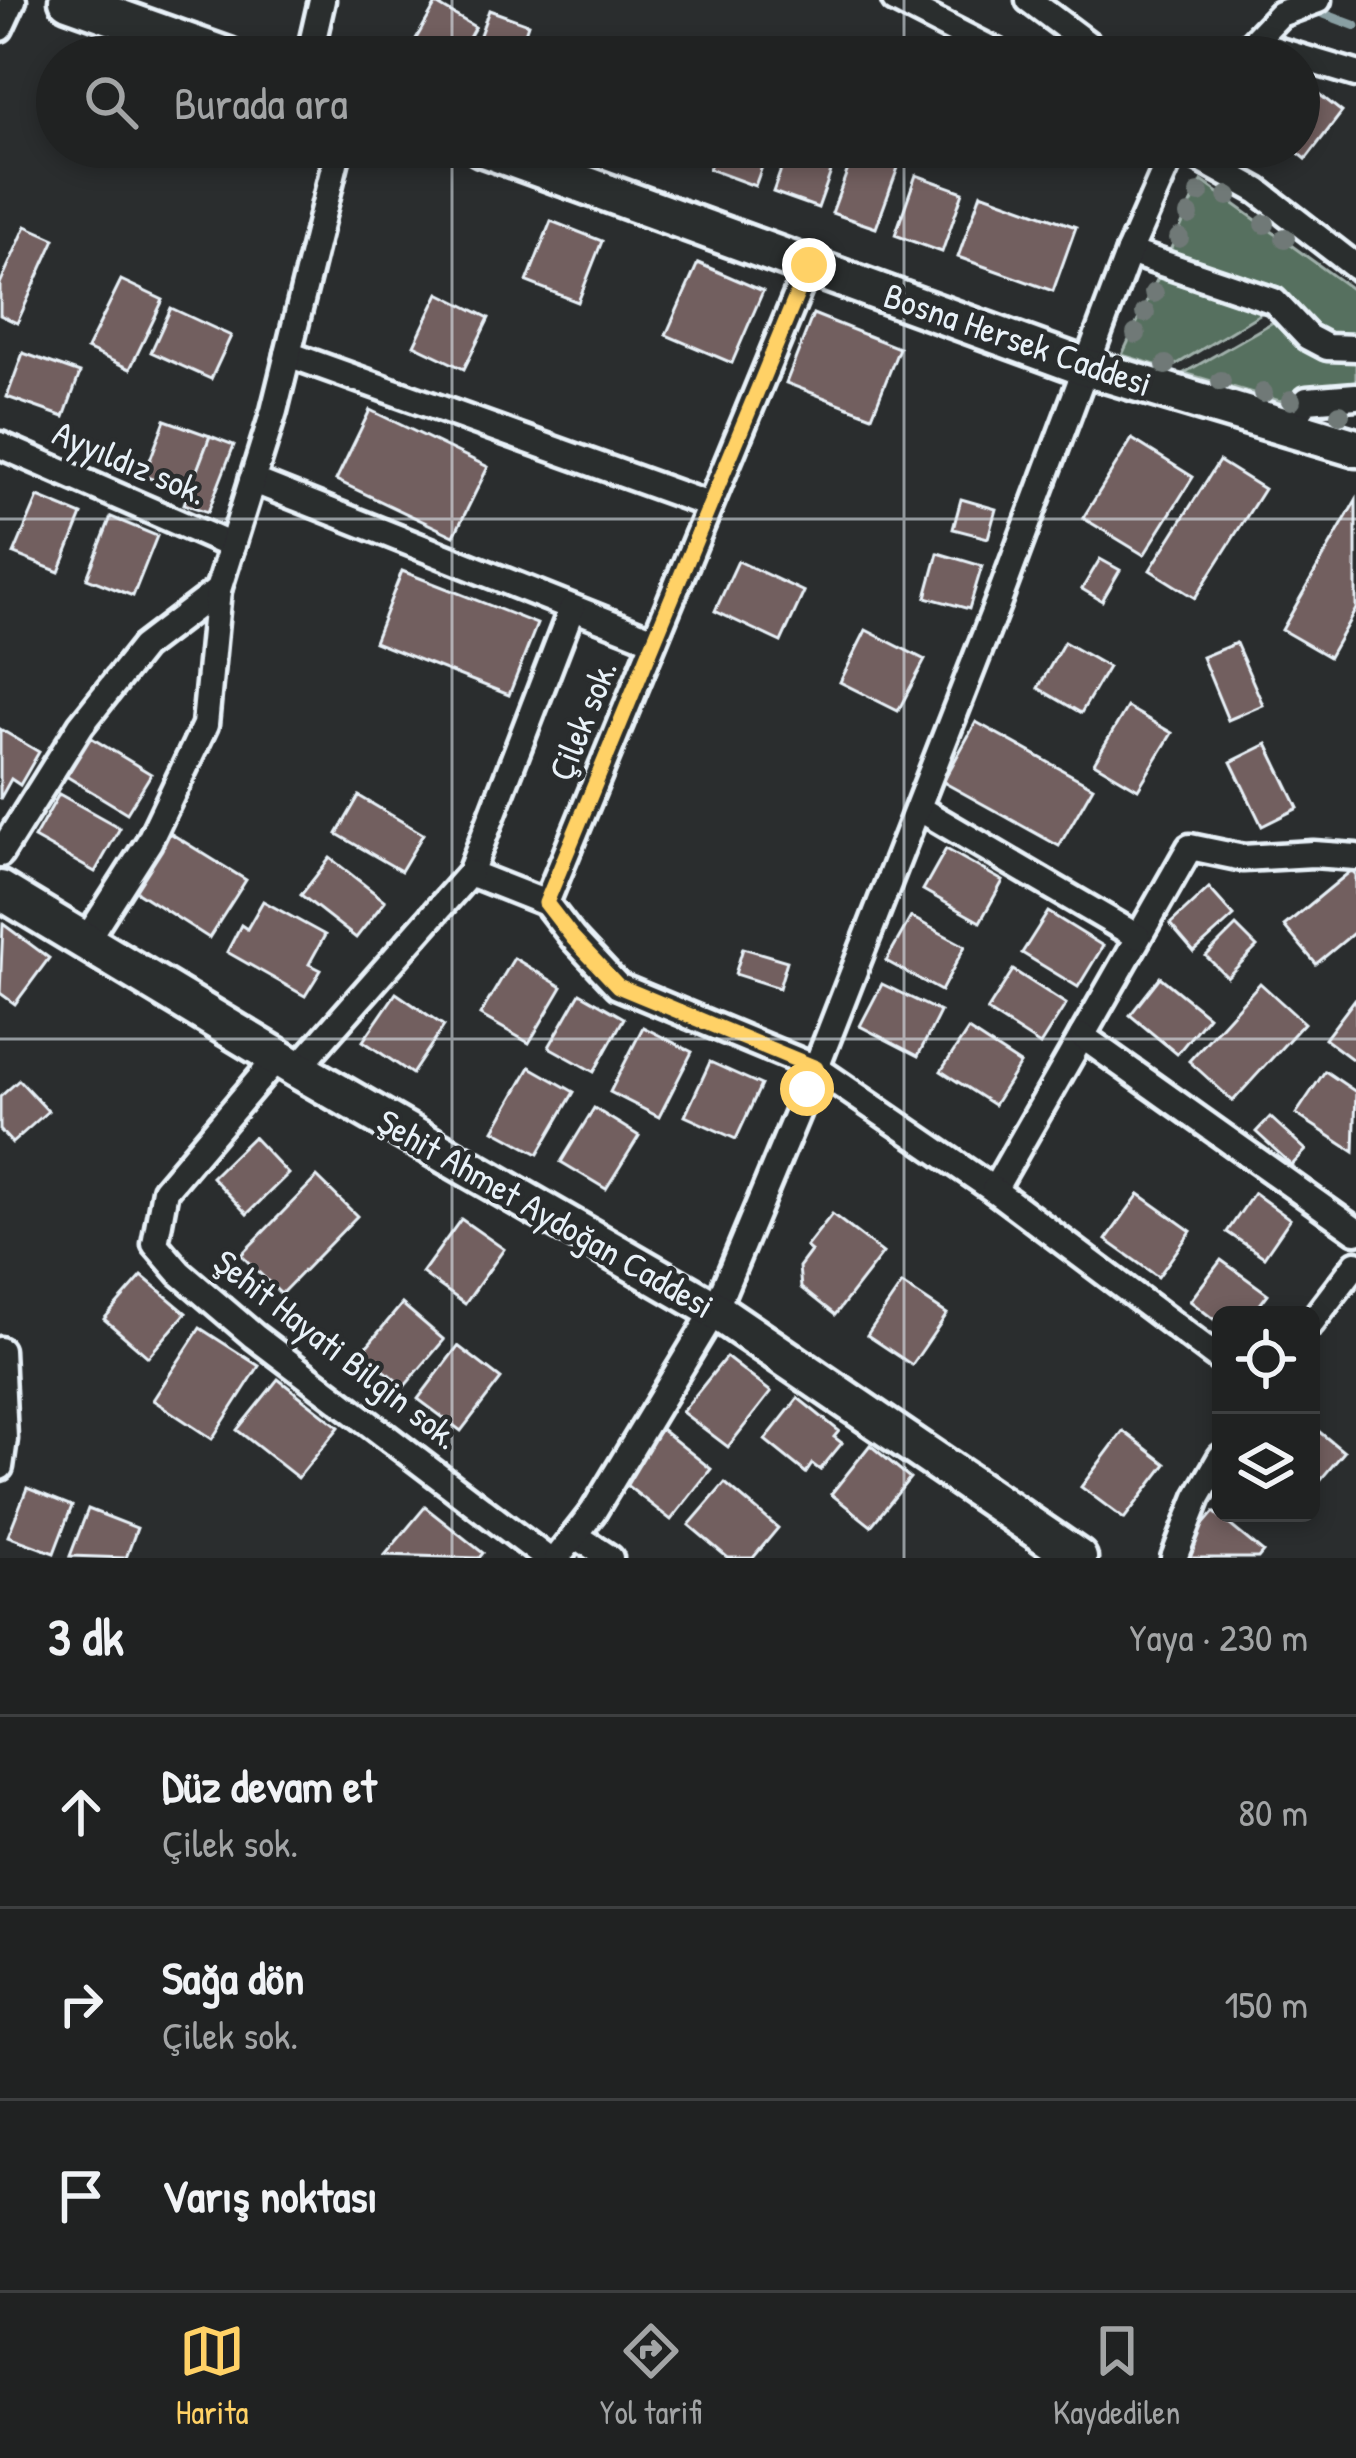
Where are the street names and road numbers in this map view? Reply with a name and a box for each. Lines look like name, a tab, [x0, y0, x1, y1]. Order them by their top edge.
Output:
street label: Bosna Hersek Caddesi	[878, 270, 1158, 407]
street label: Ayyıldız sok.	[46, 407, 215, 516]
street label: Çilek sok.	[535, 652, 628, 787]
street label: Şehit Ahmet Aydoğan Caddesi	[369, 1096, 724, 1329]
street label: Şehit Hayati Bilgin sok.	[204, 1237, 470, 1460]

